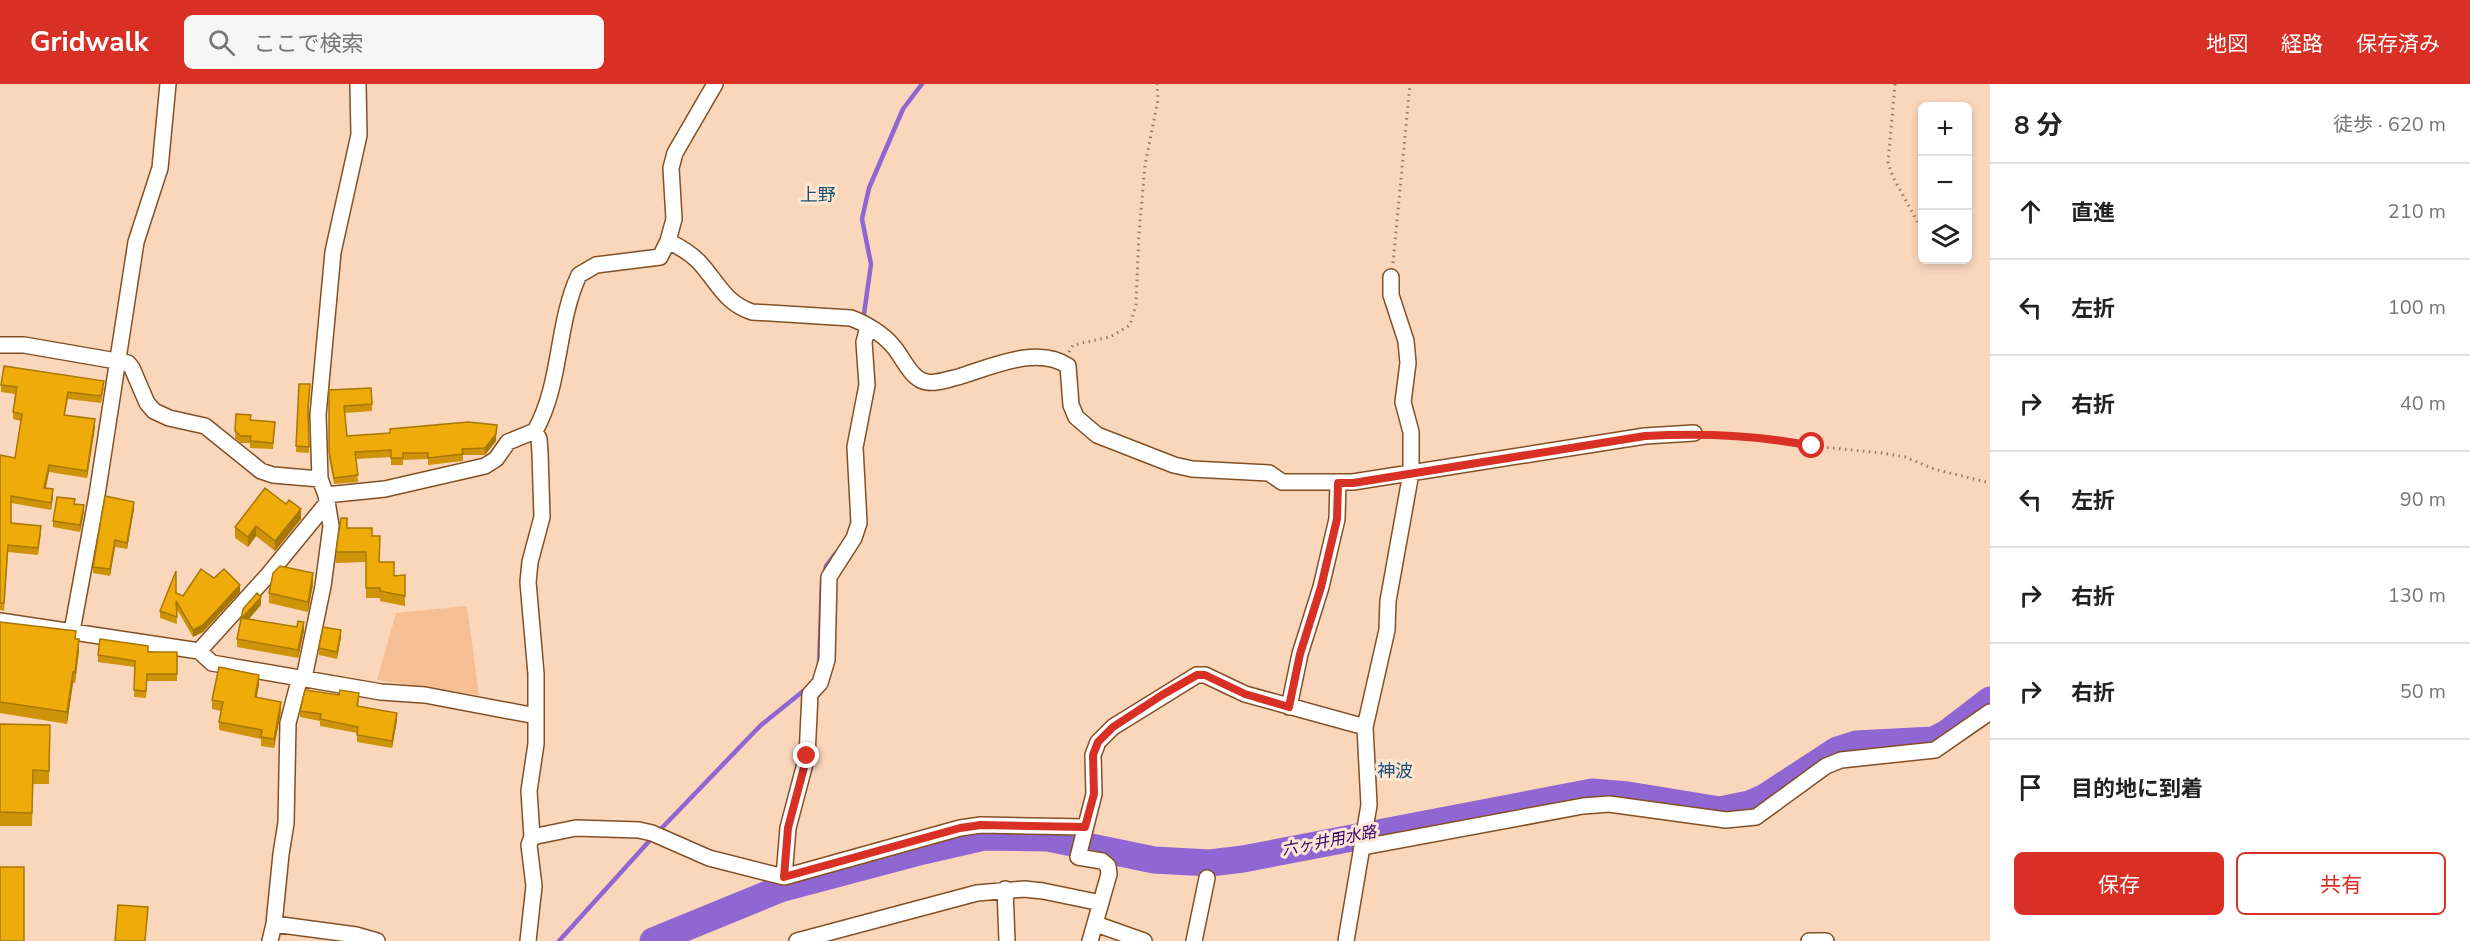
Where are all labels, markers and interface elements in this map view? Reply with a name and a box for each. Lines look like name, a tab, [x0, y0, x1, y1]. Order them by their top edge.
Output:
search box	[184, 15, 604, 69]
text: Gridwalk	[30, 23, 148, 61]
icon: search	[205, 26, 238, 59]
text: ここで検索	[253, 29, 363, 59]
text: 地図	[2206, 30, 2248, 58]
text: 経路	[2281, 30, 2323, 58]
text: 保存済み	[2356, 30, 2440, 58]
map controls	[1918, 102, 1972, 264]
button: +	[1918, 102, 1972, 156]
text: 8 分	[2014, 108, 2063, 143]
text: 徒歩 · 620 m	[2333, 111, 2446, 138]
button: −	[1918, 156, 1972, 210]
district label: 上野	[800, 183, 836, 207]
icon: ahead	[2014, 195, 2047, 228]
text: 直進	[2071, 198, 2115, 228]
text: 210 m	[2388, 198, 2446, 225]
button: layers	[1918, 210, 1972, 264]
icon: left	[2014, 291, 2047, 324]
text: 左折	[2071, 294, 2115, 324]
text: 100 m	[2388, 294, 2446, 321]
icon: right	[2014, 387, 2047, 420]
text: 右折	[2071, 390, 2115, 420]
text: 40 m	[2400, 390, 2446, 417]
route start	[1798, 432, 1824, 458]
icon: left	[2014, 483, 2047, 516]
text: 左折	[2071, 486, 2115, 516]
text: 90 m	[2400, 486, 2446, 513]
icon: right	[2014, 579, 2047, 612]
text: 右折	[2071, 582, 2115, 612]
text: 130 m	[2388, 582, 2446, 609]
icon: right	[2014, 675, 2047, 708]
text: 右折	[2071, 678, 2115, 708]
text: 50 m	[2400, 678, 2446, 705]
route end	[793, 742, 819, 768]
district label: 神波	[1377, 759, 1413, 783]
icon: arrive	[2014, 771, 2047, 804]
text: 目的地に到着	[2071, 774, 2203, 804]
water label: 六ヶ井用水路	[1280, 821, 1380, 861]
button: 保存	[2014, 852, 2224, 915]
button: 共有	[2236, 852, 2446, 915]

